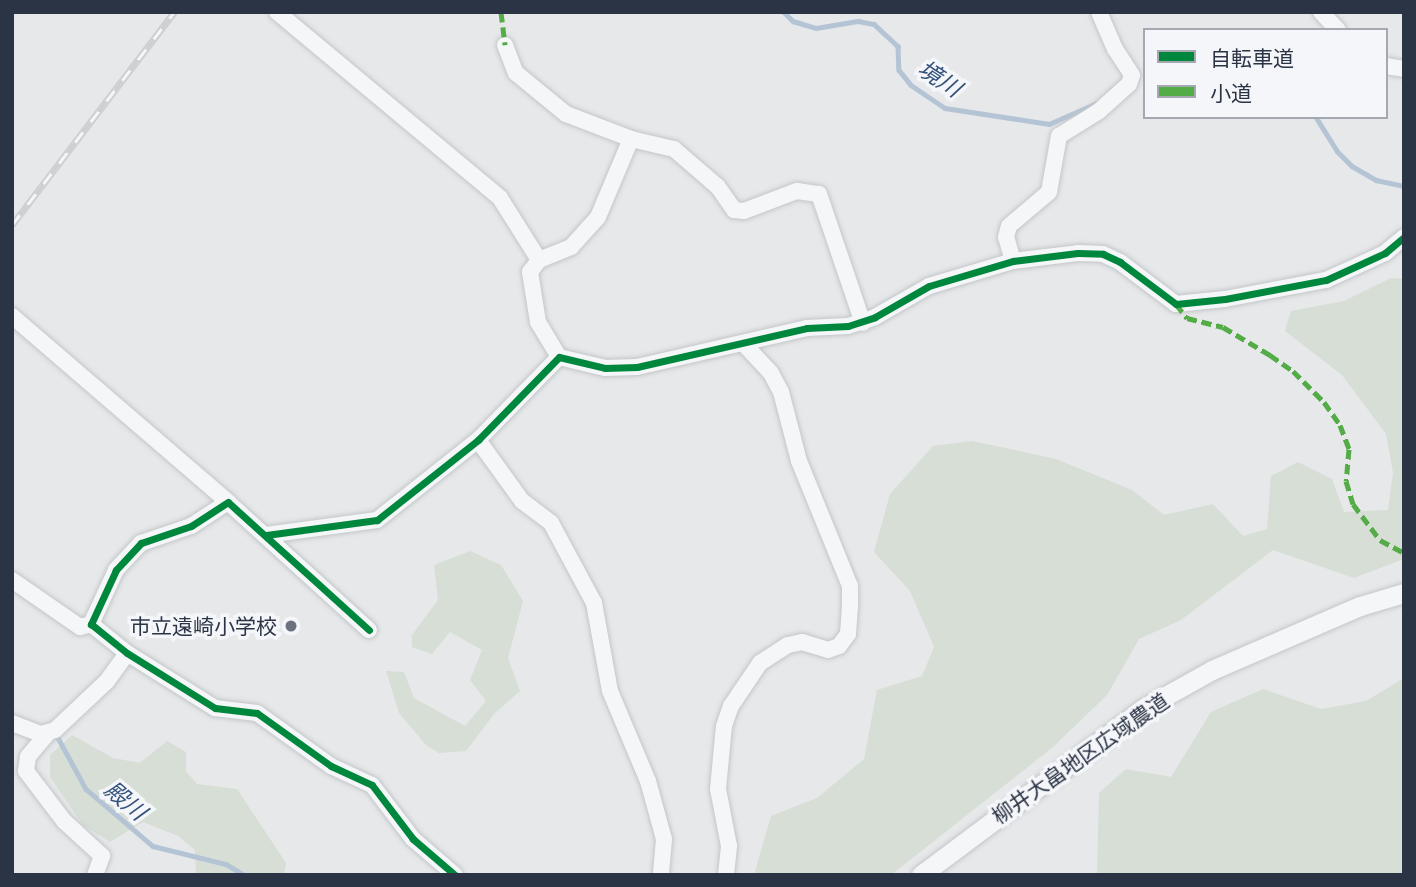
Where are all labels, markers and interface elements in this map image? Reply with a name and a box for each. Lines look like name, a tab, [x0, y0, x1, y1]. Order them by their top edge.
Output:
legend	[1143, 28, 1388, 119]
text: 自転車道	[1210, 45, 1294, 70]
water label: 境川	[913, 54, 967, 102]
text: 小道	[1210, 80, 1252, 105]
place label: 市立遠崎小学校	[130, 613, 277, 639]
marker: 市立遠崎小学校	[283, 618, 299, 634]
street label: 柳井大畠地区広域農道	[987, 687, 1173, 829]
water label: 殿川	[100, 775, 152, 825]

